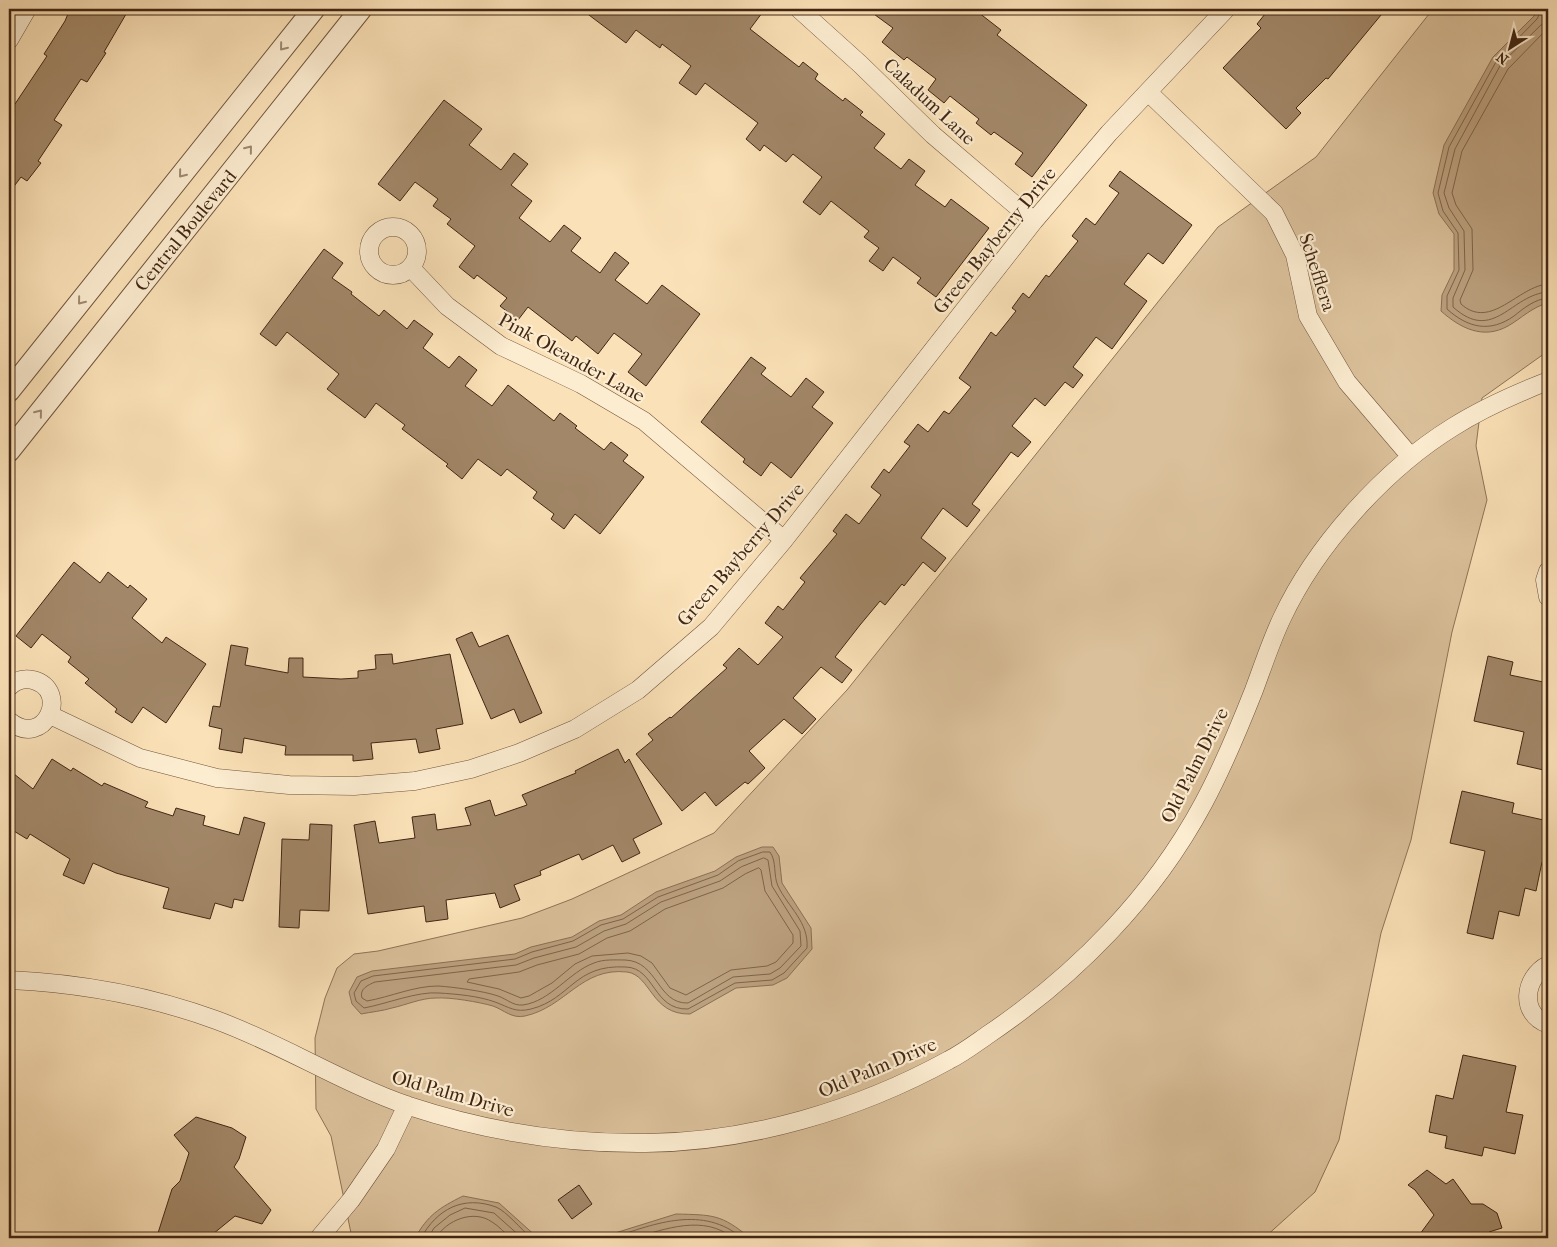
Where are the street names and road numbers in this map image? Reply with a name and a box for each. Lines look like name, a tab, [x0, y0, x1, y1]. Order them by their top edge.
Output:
street label: Caladum Lane	[879, 54, 980, 150]
street label: Green Bayberry Drive	[929, 163, 1061, 318]
street label: Central Boulevard	[130, 165, 242, 296]
street label: Schefflera	[1294, 231, 1340, 314]
street label: Pink Oleander Lane	[495, 309, 648, 407]
street label: Green Bayberry Drive	[673, 479, 809, 631]
street label: Old Palm Drive	[1156, 704, 1233, 827]
street label: Old Palm Drive	[815, 1033, 940, 1103]
street label: Old Palm Drive	[389, 1066, 516, 1122]

